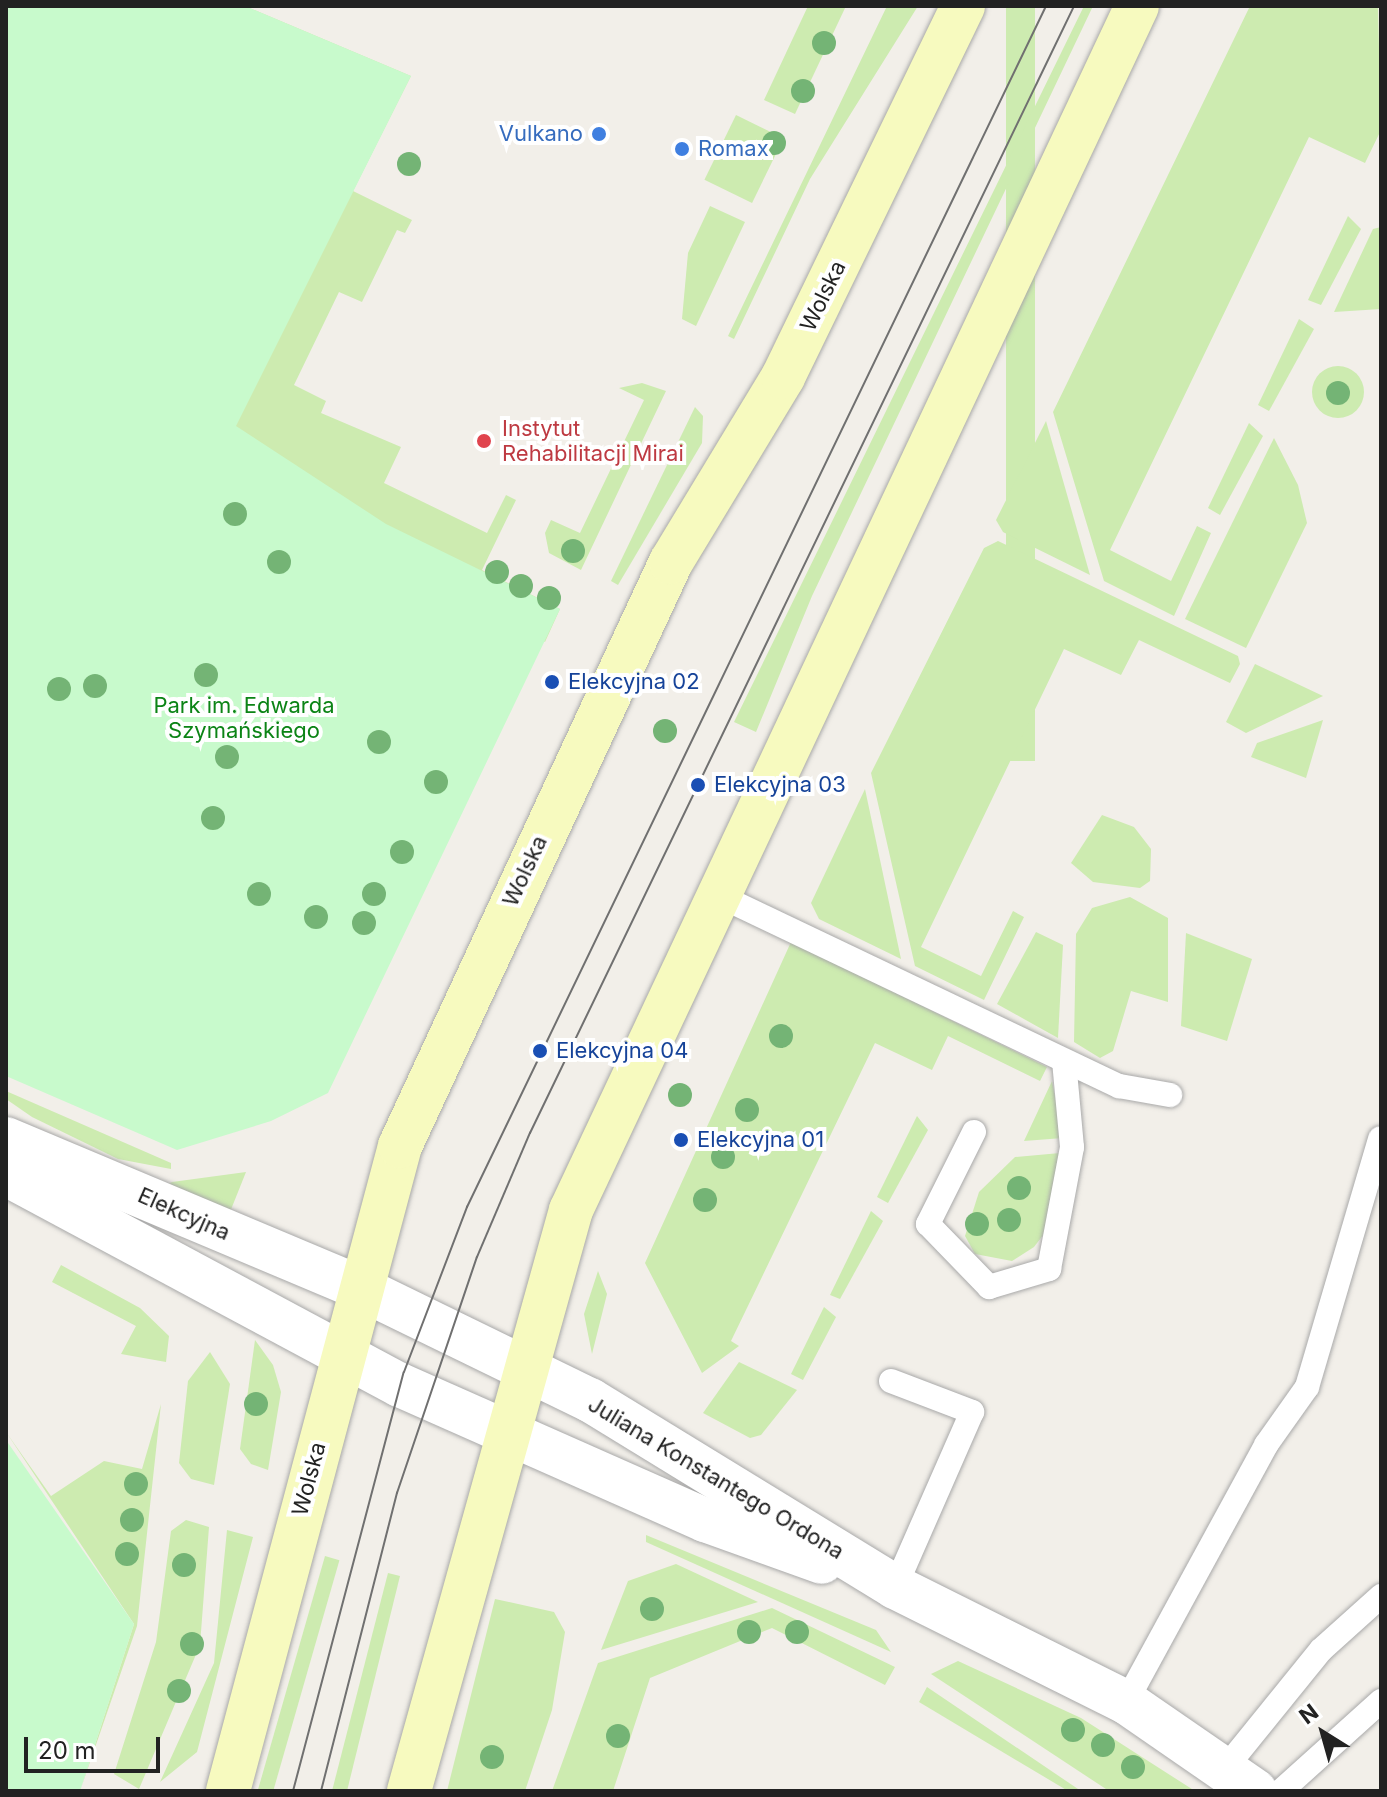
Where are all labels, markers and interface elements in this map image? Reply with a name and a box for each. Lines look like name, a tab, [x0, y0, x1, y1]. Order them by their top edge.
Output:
place label: Vulkano	[499, 121, 583, 147]
marker: Vulkano	[590, 125, 608, 143]
place label: Romax	[698, 136, 769, 162]
marker: Romax	[673, 140, 691, 158]
street label: Wolska	[795, 256, 851, 336]
place label: Instytut Rehabilitacji Mirai	[502, 415, 684, 466]
marker: Instytut Rehabilitacji Mirai	[473, 430, 495, 452]
place label: Elekcyjna 02	[568, 669, 700, 695]
marker: Elekcyjna 02	[543, 673, 561, 691]
park label: Park im. Edwarda Szymańskiego	[153, 692, 335, 744]
place label: Elekcyjna 03	[714, 772, 846, 798]
marker: Elekcyjna 03	[689, 776, 707, 794]
street label: Wolska	[497, 831, 553, 911]
place label: Elekcyjna 04	[556, 1038, 688, 1064]
marker: Elekcyjna 04	[531, 1042, 549, 1060]
place label: Elekcyjna 01	[697, 1127, 824, 1153]
marker: Elekcyjna 01	[672, 1131, 690, 1149]
street label: Elekcyjna	[134, 1182, 234, 1246]
street label: Juliana Konstantego Ordona	[583, 1391, 849, 1565]
street label: Wolska	[287, 1439, 331, 1519]
north arrow	[1283, 1693, 1363, 1773]
text: N	[1294, 1698, 1323, 1729]
scale bar	[28, 1721, 164, 1771]
text: 20 m	[38, 1736, 96, 1765]

